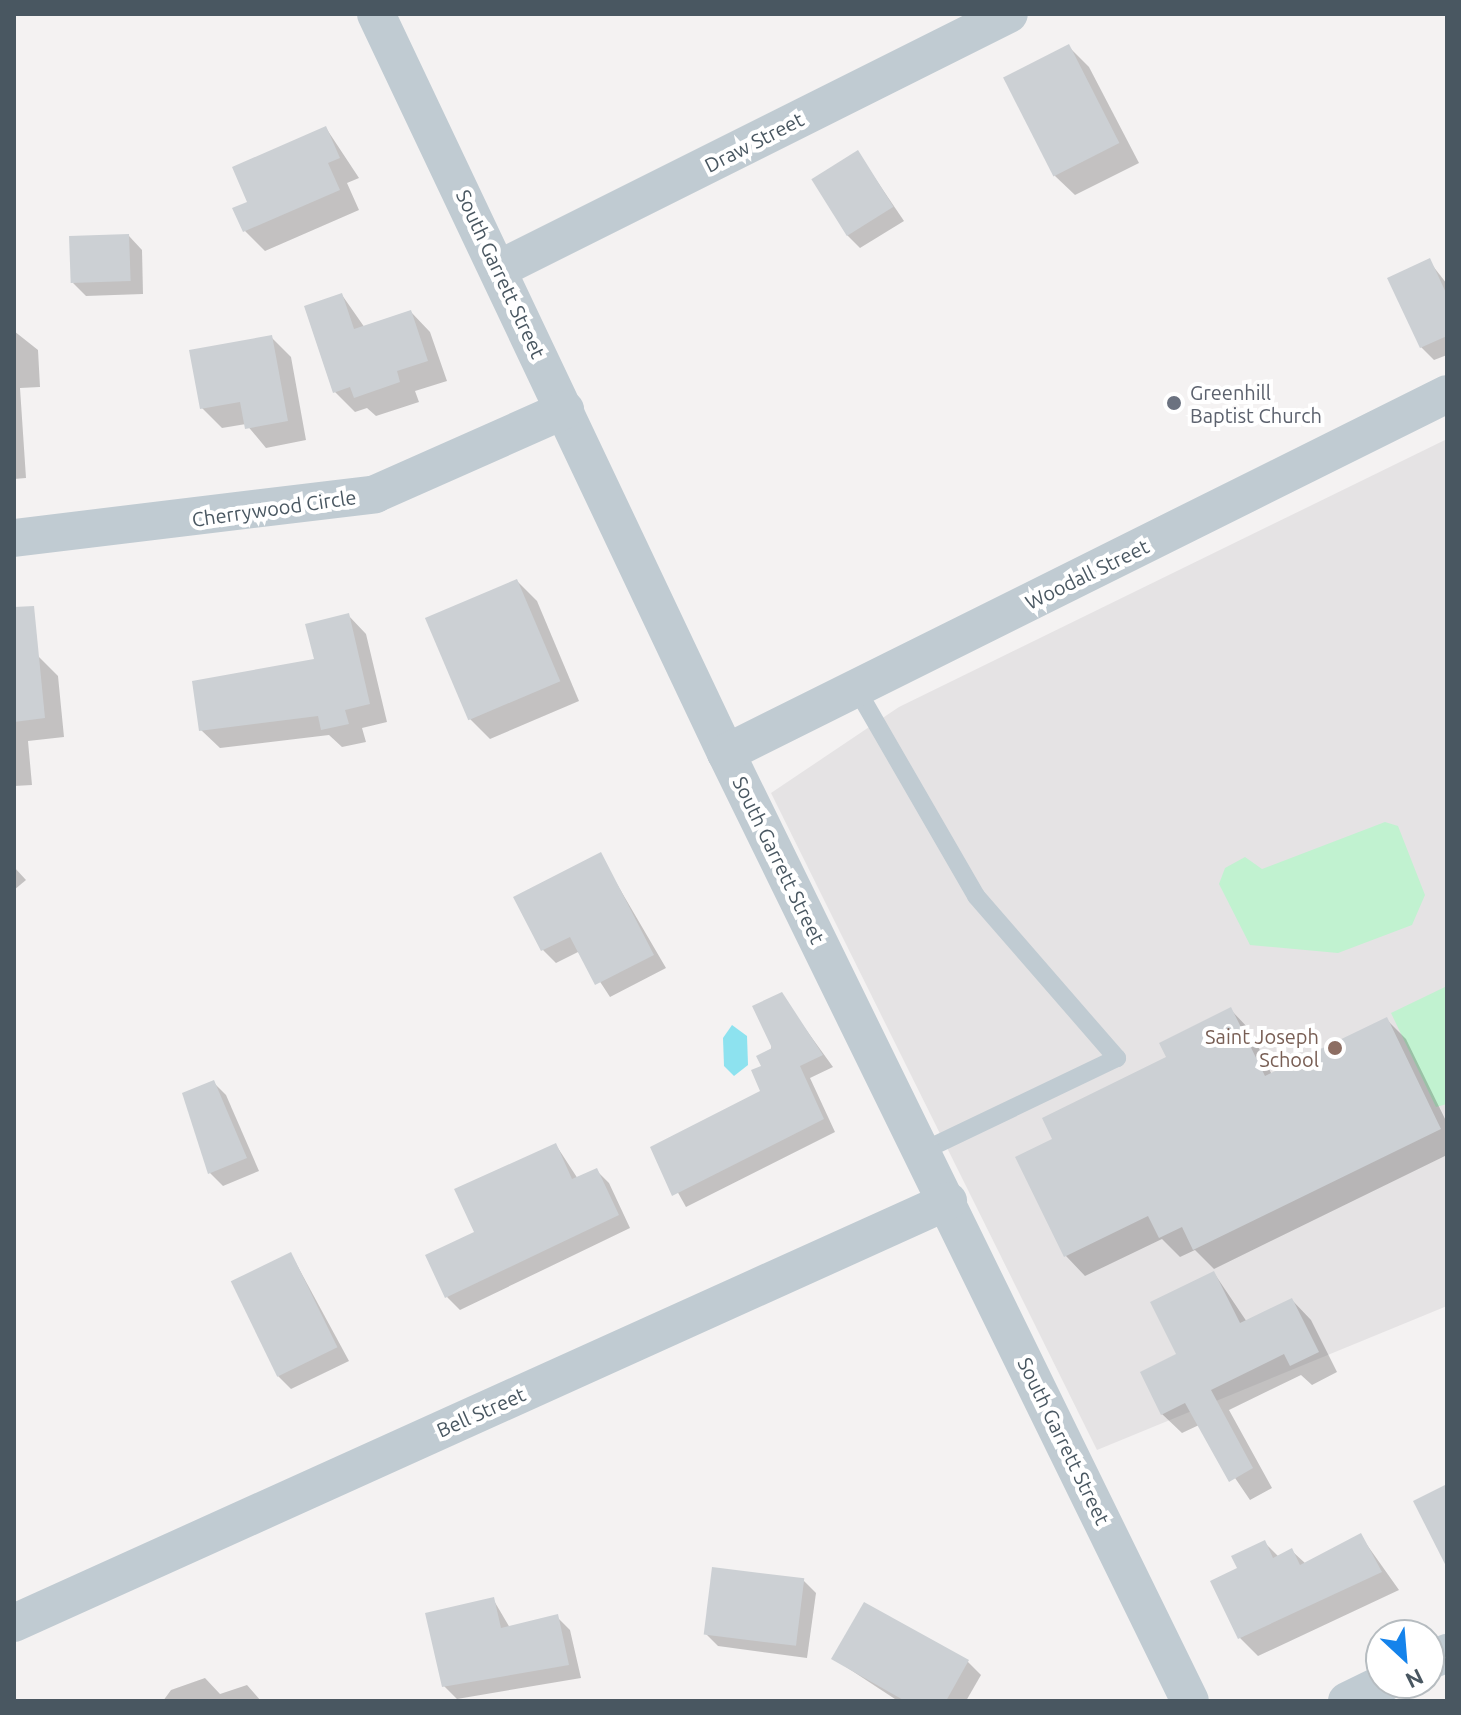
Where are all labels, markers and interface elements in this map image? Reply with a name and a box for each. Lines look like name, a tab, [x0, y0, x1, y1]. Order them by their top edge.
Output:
street label: Draw Street	[700, 107, 808, 177]
street label: South Garrett Street	[451, 186, 551, 362]
place label: Greenhill Baptist Church	[1190, 380, 1322, 427]
marker: Greenhill Baptist Church	[1165, 394, 1183, 412]
street label: Cherrywood Circle	[190, 485, 358, 531]
street label: Woodall Street	[1021, 534, 1153, 614]
street label: South Garrett Street	[728, 772, 830, 948]
place label: Saint Joseph School	[1205, 1024, 1319, 1071]
marker: Saint Joseph School	[1326, 1039, 1344, 1057]
street label: South Garrett Street	[1013, 1353, 1115, 1529]
street label: Bell Street	[433, 1382, 529, 1442]
north arrow	[1365, 1619, 1445, 1699]
text: N	[1402, 1664, 1428, 1694]

